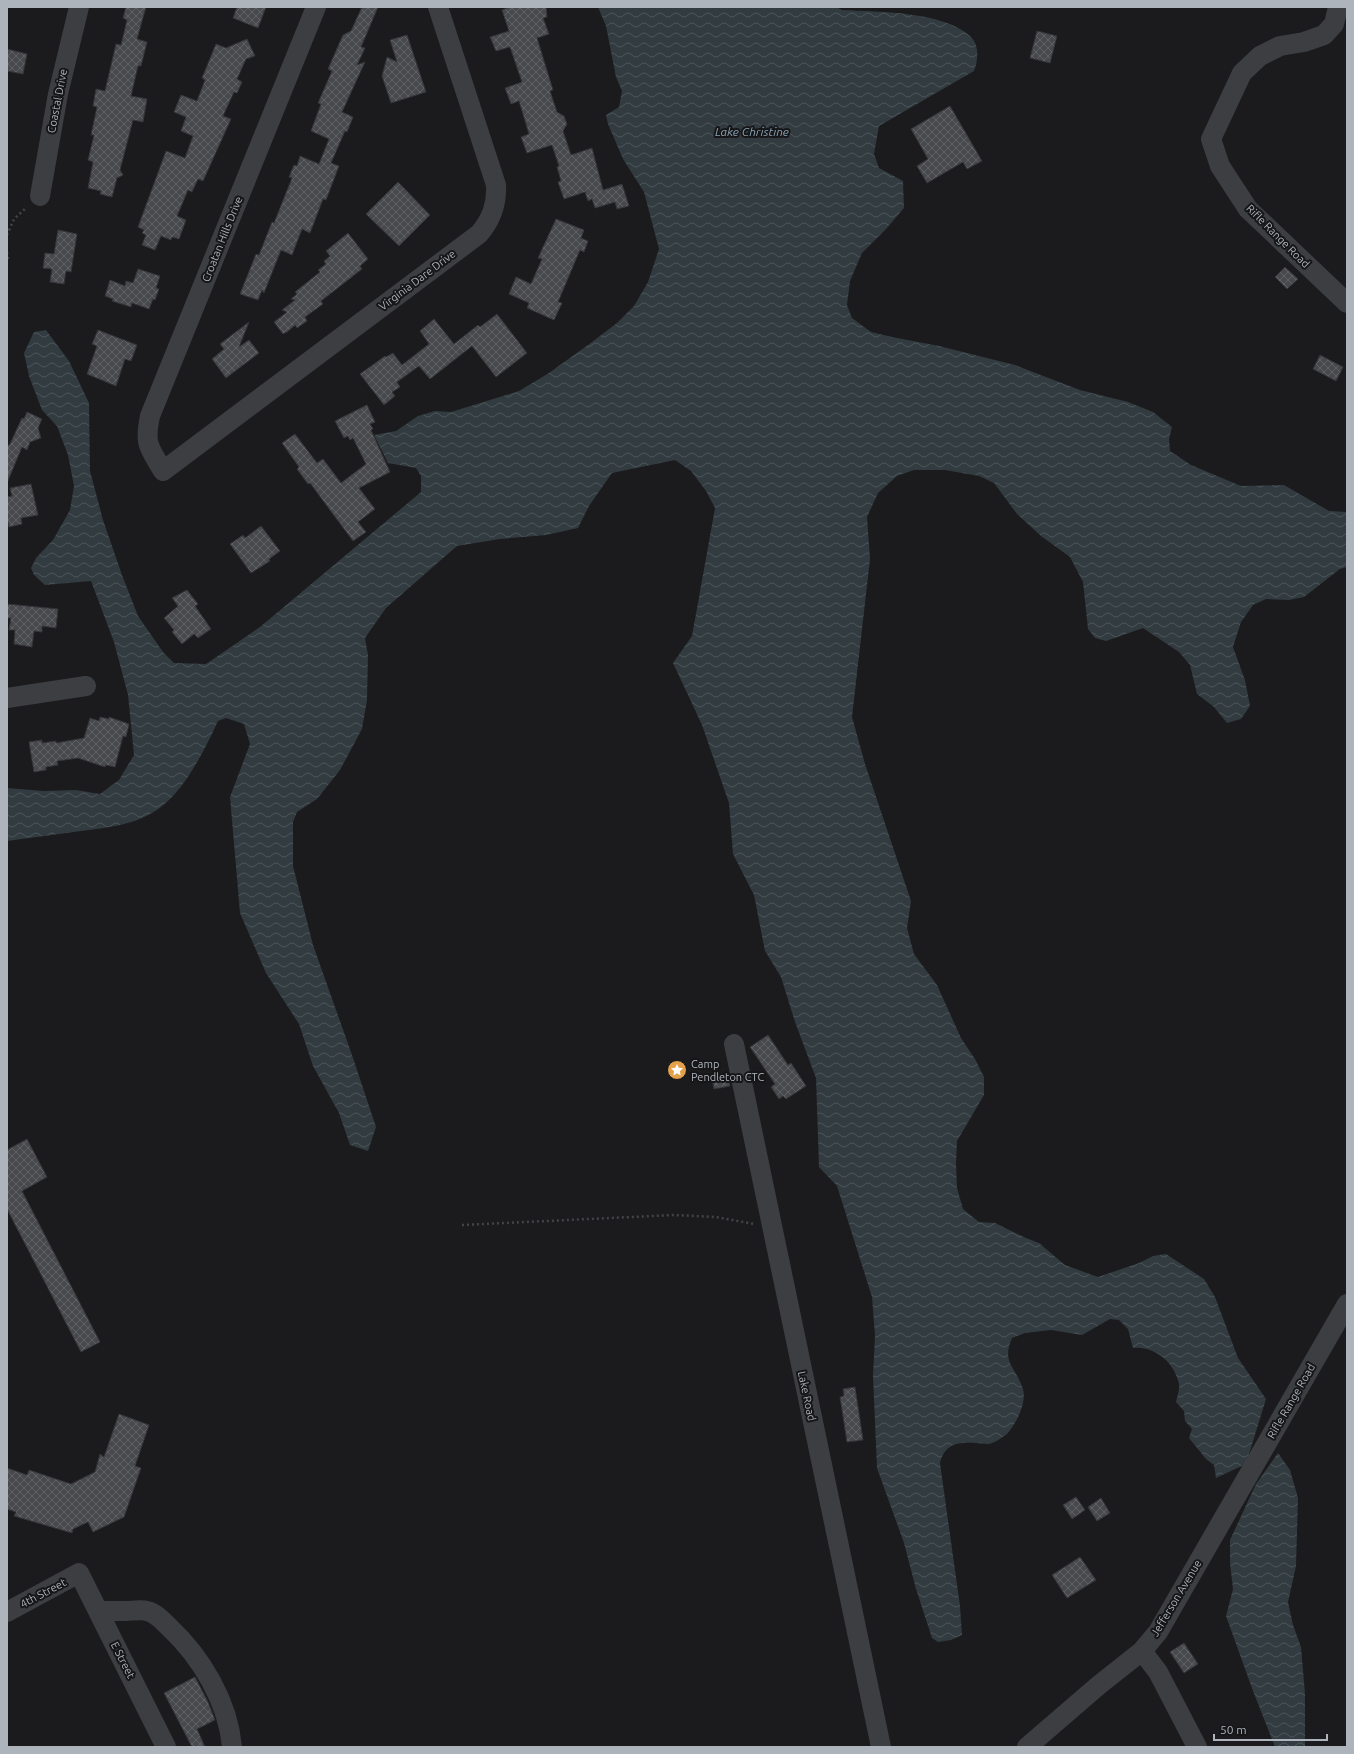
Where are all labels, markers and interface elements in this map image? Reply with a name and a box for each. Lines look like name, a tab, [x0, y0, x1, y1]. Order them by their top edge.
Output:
street label: Coastal Drive	[45, 68, 69, 134]
water label: Lake Christine	[715, 125, 789, 138]
street label: Croatan Hills Drive	[199, 194, 245, 284]
street label: Rifle Range Road	[1244, 202, 1312, 270]
street label: Virginia Dare Drive	[376, 247, 458, 313]
place label: Camp Pendleton CTC	[691, 1058, 764, 1083]
place icon: Camp Pendleton CTC	[666, 1059, 688, 1081]
street label: Rifle Range Road	[1265, 1362, 1317, 1440]
street label: Lake Road	[796, 1370, 818, 1422]
street label: Jefferson Avenue	[1148, 1558, 1204, 1638]
street label: 4th Street	[18, 1576, 69, 1610]
street label: E Street	[109, 1640, 138, 1681]
scale bar	[1214, 1716, 1327, 1742]
text: 50 m	[1220, 1723, 1247, 1736]

